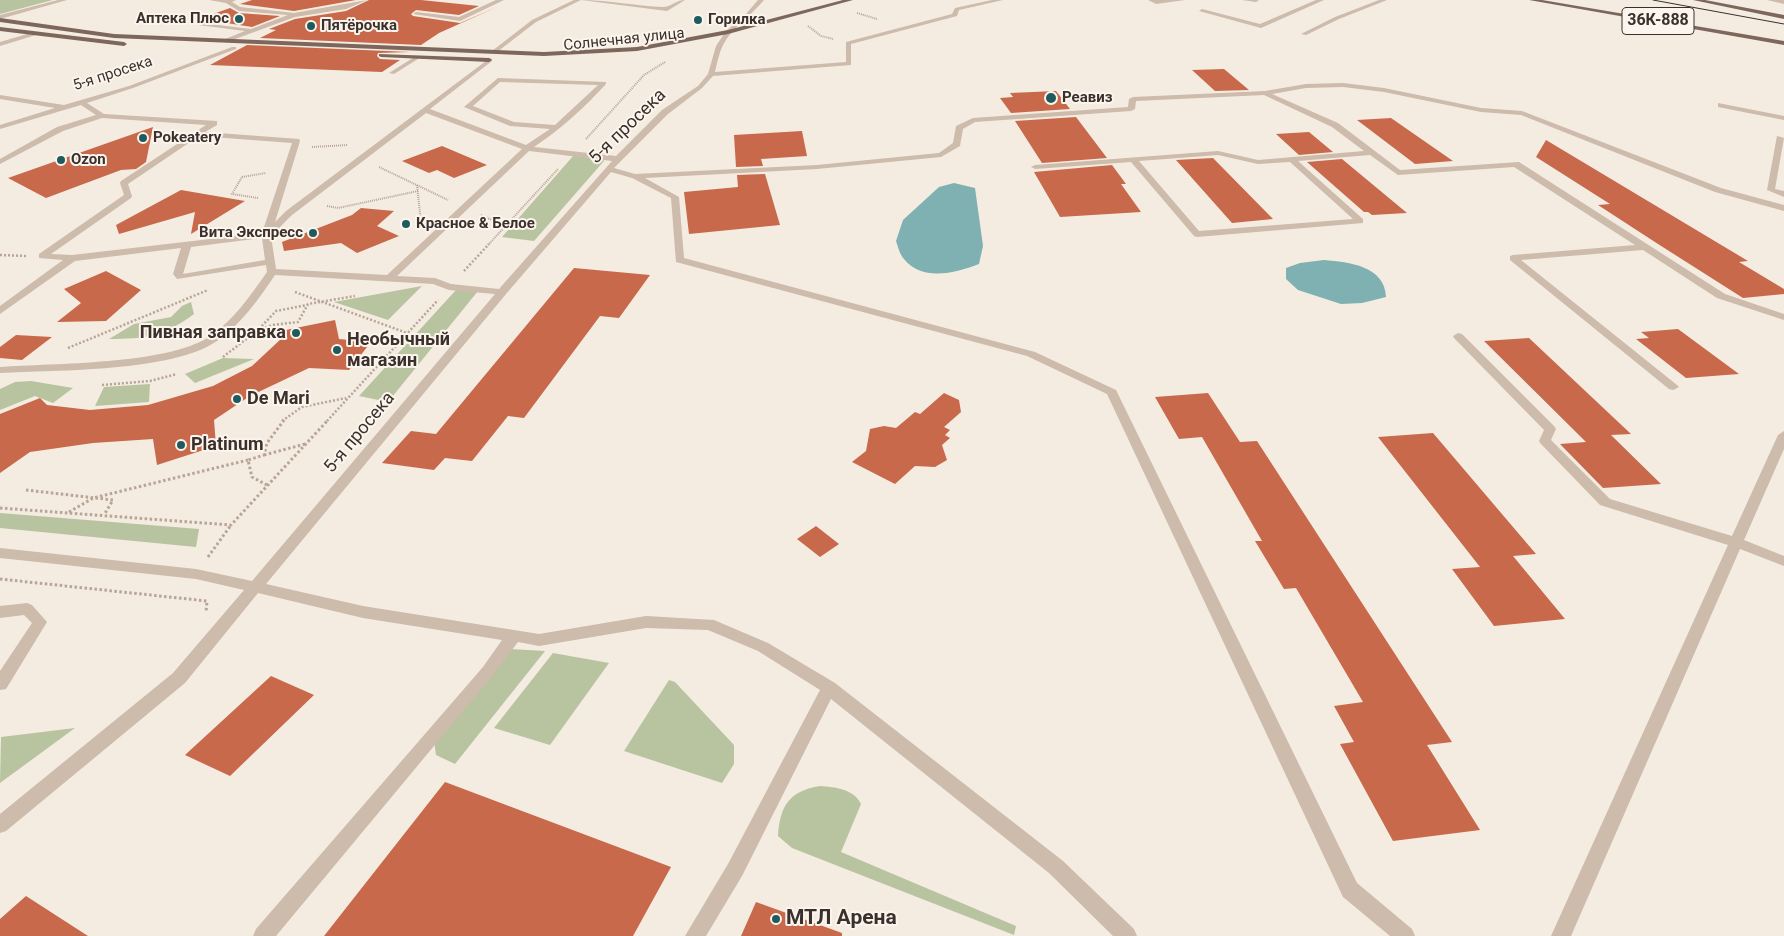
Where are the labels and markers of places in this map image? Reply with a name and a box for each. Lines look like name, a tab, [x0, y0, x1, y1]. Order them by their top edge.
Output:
place label: Аптека Плюс	[136, 10, 229, 28]
place label: Горилка	[708, 11, 766, 29]
marker: Аптека Плюс	[233, 13, 245, 25]
marker: Горилка	[692, 14, 704, 26]
place label: Пятёрочка	[321, 17, 397, 35]
marker: Пятёрочка	[305, 20, 317, 32]
place label: Реавиз	[1062, 89, 1112, 107]
marker: Реавиз	[1044, 91, 1058, 105]
place label: Pokeatery	[153, 129, 221, 147]
marker: Pokeatery	[137, 132, 149, 144]
place label: Ozon	[71, 151, 106, 169]
marker: Ozon	[55, 154, 67, 166]
place label: Красное & Белое	[416, 215, 535, 233]
marker: Красное & Белое	[400, 218, 412, 230]
place label: Вита Экспресс	[199, 224, 303, 242]
marker: Вита Экспресс	[307, 227, 319, 239]
place label: Пивная заправка	[140, 322, 286, 344]
marker: Пивная заправка	[290, 327, 302, 339]
place label: Необычный магазин	[347, 329, 450, 372]
marker: Необычный магазин	[331, 344, 343, 356]
place label: De Mari	[247, 388, 310, 410]
marker: De Mari	[231, 393, 243, 405]
place label: Platinum	[191, 434, 264, 456]
marker: Platinum	[175, 439, 187, 451]
place label: МТЛ Арена	[786, 906, 897, 932]
marker: МТЛ Арена	[770, 913, 782, 925]

